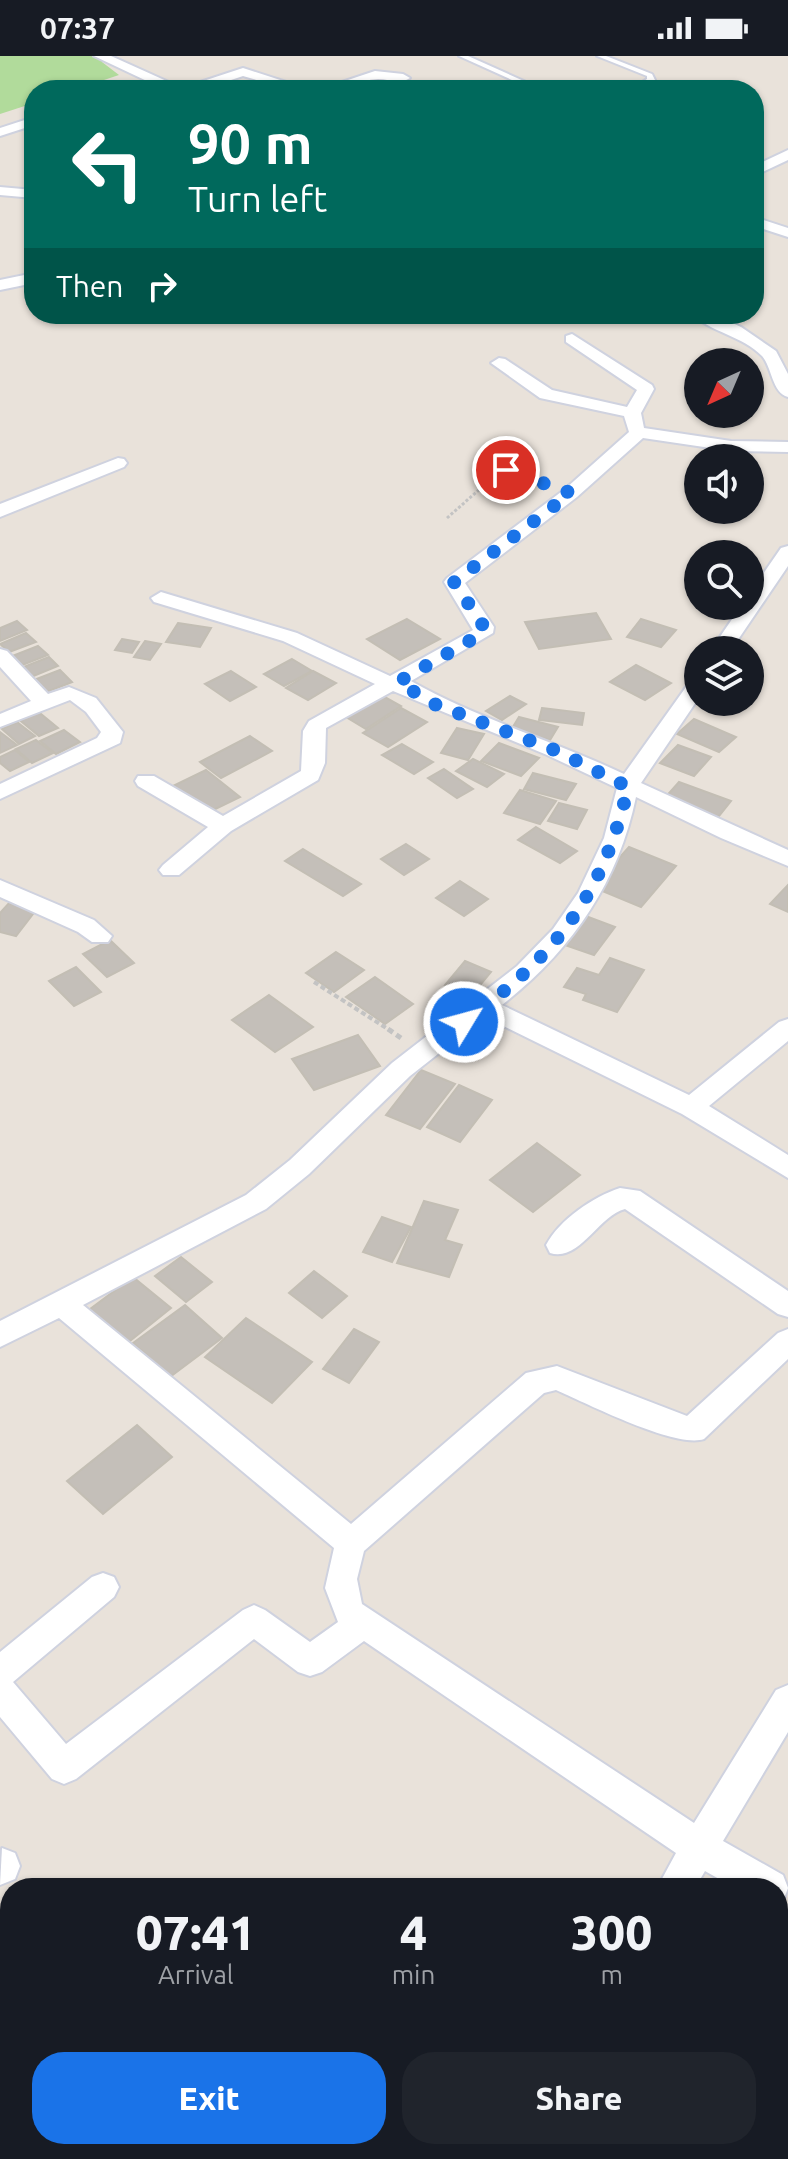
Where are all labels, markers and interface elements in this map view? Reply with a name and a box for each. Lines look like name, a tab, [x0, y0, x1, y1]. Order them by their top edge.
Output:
text: 07:37	[40, 11, 115, 45]
icon: left	[56, 112, 160, 216]
text: 90 m	[188, 112, 313, 175]
text: Turn left	[188, 178, 327, 219]
icon: right	[140, 264, 184, 308]
text: Then	[56, 269, 124, 303]
north arrow	[684, 348, 764, 428]
map controls	[684, 348, 764, 716]
pin	[472, 436, 540, 504]
button: sound	[684, 444, 764, 524]
icon: arrive	[484, 448, 528, 492]
button: search	[684, 540, 764, 620]
button: layers	[684, 636, 764, 716]
position arrow	[422, 980, 506, 1064]
text: 07:41	[136, 1905, 256, 1959]
text: 4	[400, 1905, 427, 1959]
text: 300	[571, 1905, 652, 1959]
text: Arrival	[158, 1960, 234, 1989]
text: min	[392, 1960, 435, 1989]
text: m	[600, 1960, 623, 1989]
button: Exit	[32, 2052, 386, 2144]
button: Share	[402, 2052, 756, 2144]

